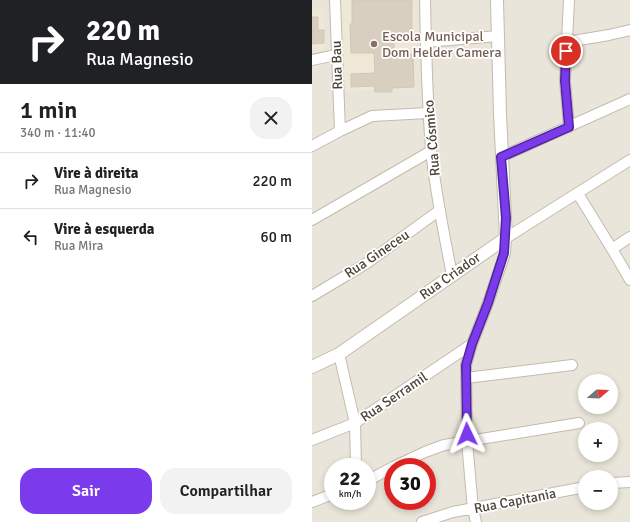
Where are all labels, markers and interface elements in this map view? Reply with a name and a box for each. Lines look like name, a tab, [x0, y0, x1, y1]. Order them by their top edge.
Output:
text: 220 m	[86, 14, 160, 48]
icon: right	[20, 16, 72, 68]
place label: Escola Municipal Dom Helder Camera	[382, 28, 502, 61]
pin	[549, 34, 583, 68]
marker: Escola Municipal Dom Helder Camera	[369, 39, 379, 49]
street label: Rua Bau	[328, 40, 346, 90]
icon: arrive	[555, 40, 577, 62]
text: Rua Magnesio	[86, 48, 193, 70]
text: 1 min	[20, 95, 77, 125]
button: close	[250, 97, 292, 139]
street label: Rua Cósmico	[420, 99, 444, 177]
text: 340 m · 11:40	[20, 125, 96, 141]
text: Vire à direita	[54, 164, 138, 182]
icon: right	[20, 170, 42, 192]
text: 220 m	[252, 172, 292, 190]
text: Rua Magnesio	[54, 182, 132, 198]
text: Vire à esquerda	[54, 220, 154, 238]
icon: left	[20, 226, 42, 248]
street label: Rua Gineceu	[341, 226, 413, 282]
text: 60 m	[261, 228, 292, 246]
text: Rua Mira	[54, 238, 103, 254]
street label: Rua Criador	[416, 248, 484, 303]
street label: Rua Serramil	[357, 368, 431, 426]
north arrow	[578, 374, 618, 414]
map controls	[578, 374, 618, 510]
position arrow	[446, 413, 488, 455]
button: +	[578, 422, 618, 462]
speed limit sign: 30	[384, 458, 436, 510]
text: 22	[339, 466, 361, 491]
button: Sair	[20, 468, 152, 514]
button: Compartilhar	[160, 468, 292, 514]
button: −	[578, 470, 618, 510]
street label: Rua Capitania	[473, 485, 557, 517]
text: km/h	[339, 488, 361, 500]

